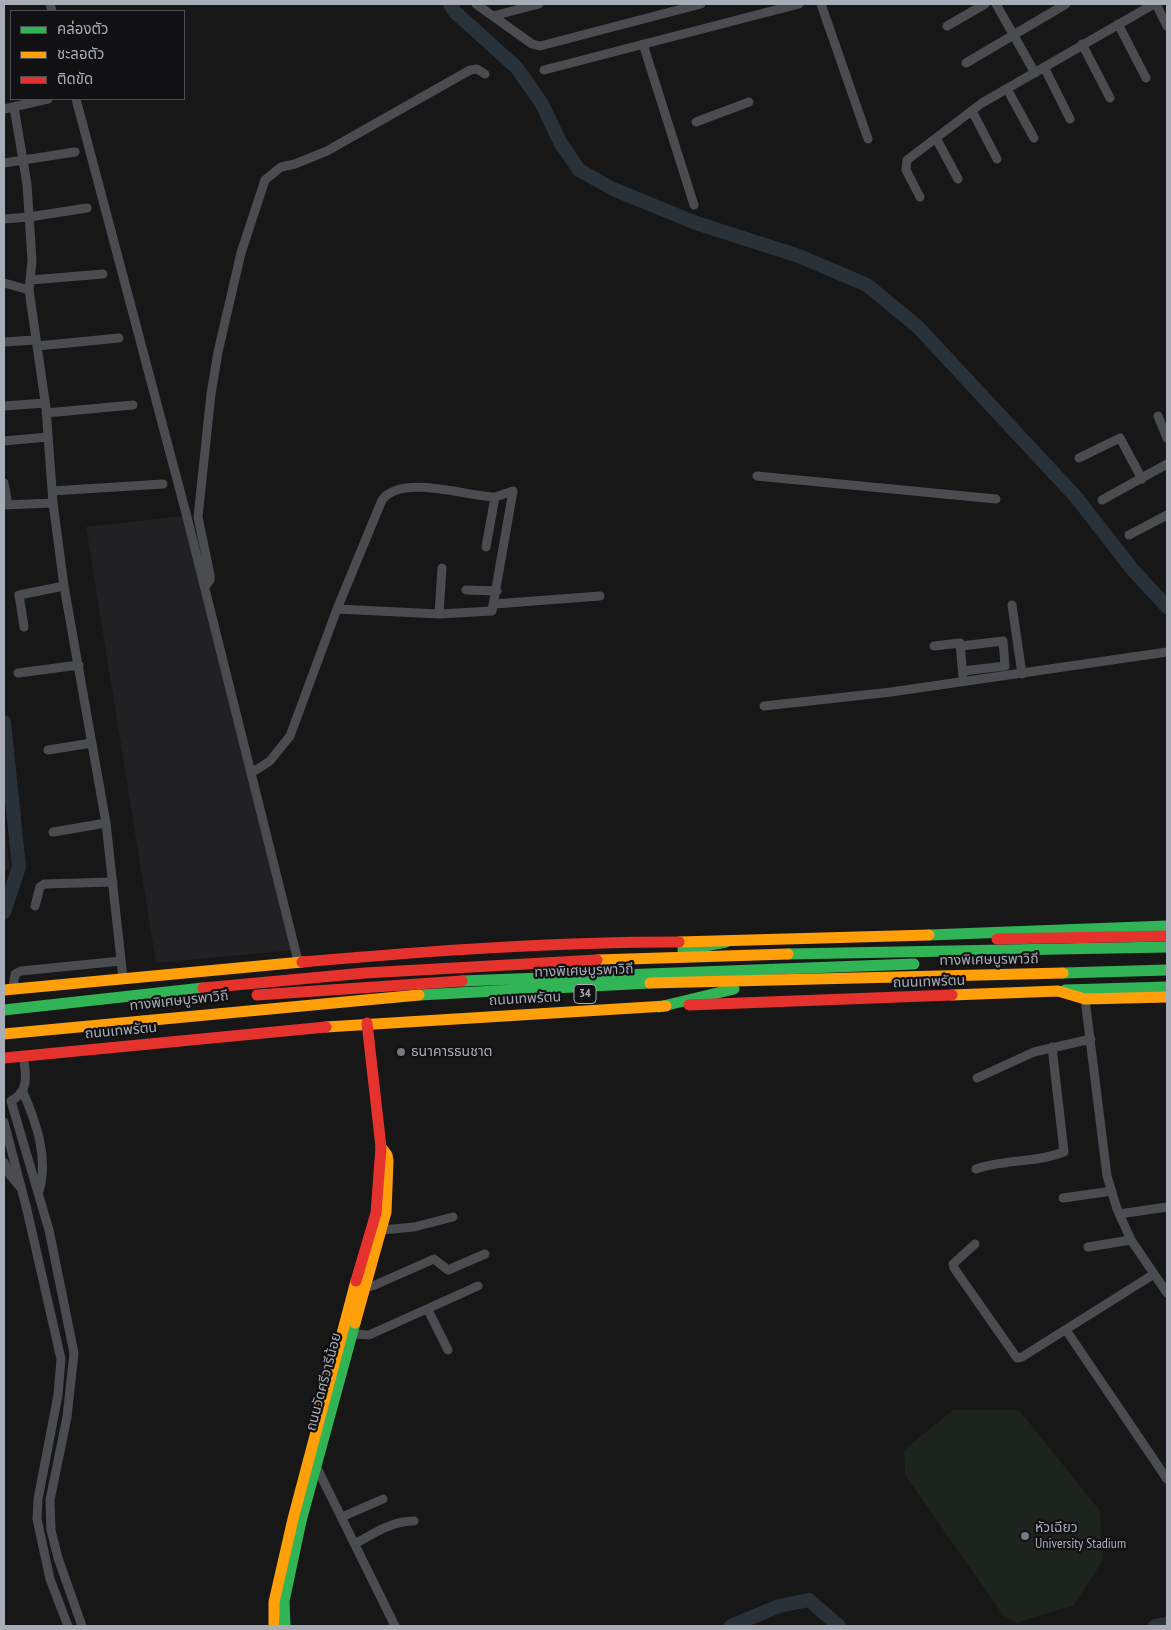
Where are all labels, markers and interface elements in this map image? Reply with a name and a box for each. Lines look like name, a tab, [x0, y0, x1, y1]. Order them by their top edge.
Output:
legend	[10, 10, 185, 100]
text: คล่องตัว	[57, 19, 108, 38]
text: ชะลอตัว	[57, 44, 104, 63]
text: ติดขัด	[57, 69, 93, 88]
street label: ทางพิเศษบูรพาวิถี	[939, 951, 1039, 969]
street label: ทางพิเศษบูรพาวิถี	[534, 961, 634, 981]
street label: ถนนเทพรัตน	[893, 972, 965, 992]
road number: 34	[574, 984, 596, 1004]
street label: ทางพิเศษบูรพาวิถี	[129, 987, 229, 1015]
street label: ถนนเทพรัตน	[488, 989, 562, 1009]
street label: ถนนเทพรัตน	[84, 1019, 158, 1043]
place label: ธนาคารธนชาต	[411, 1044, 492, 1060]
marker: ธนาคารธนชาต	[395, 1046, 407, 1058]
street label: ถนนวัดศรีวารีน้อย	[303, 1331, 345, 1433]
place label: หัวเฉียว University Stadium	[1035, 1520, 1126, 1552]
marker: หัวเฉียว University Stadium	[1019, 1530, 1031, 1542]

